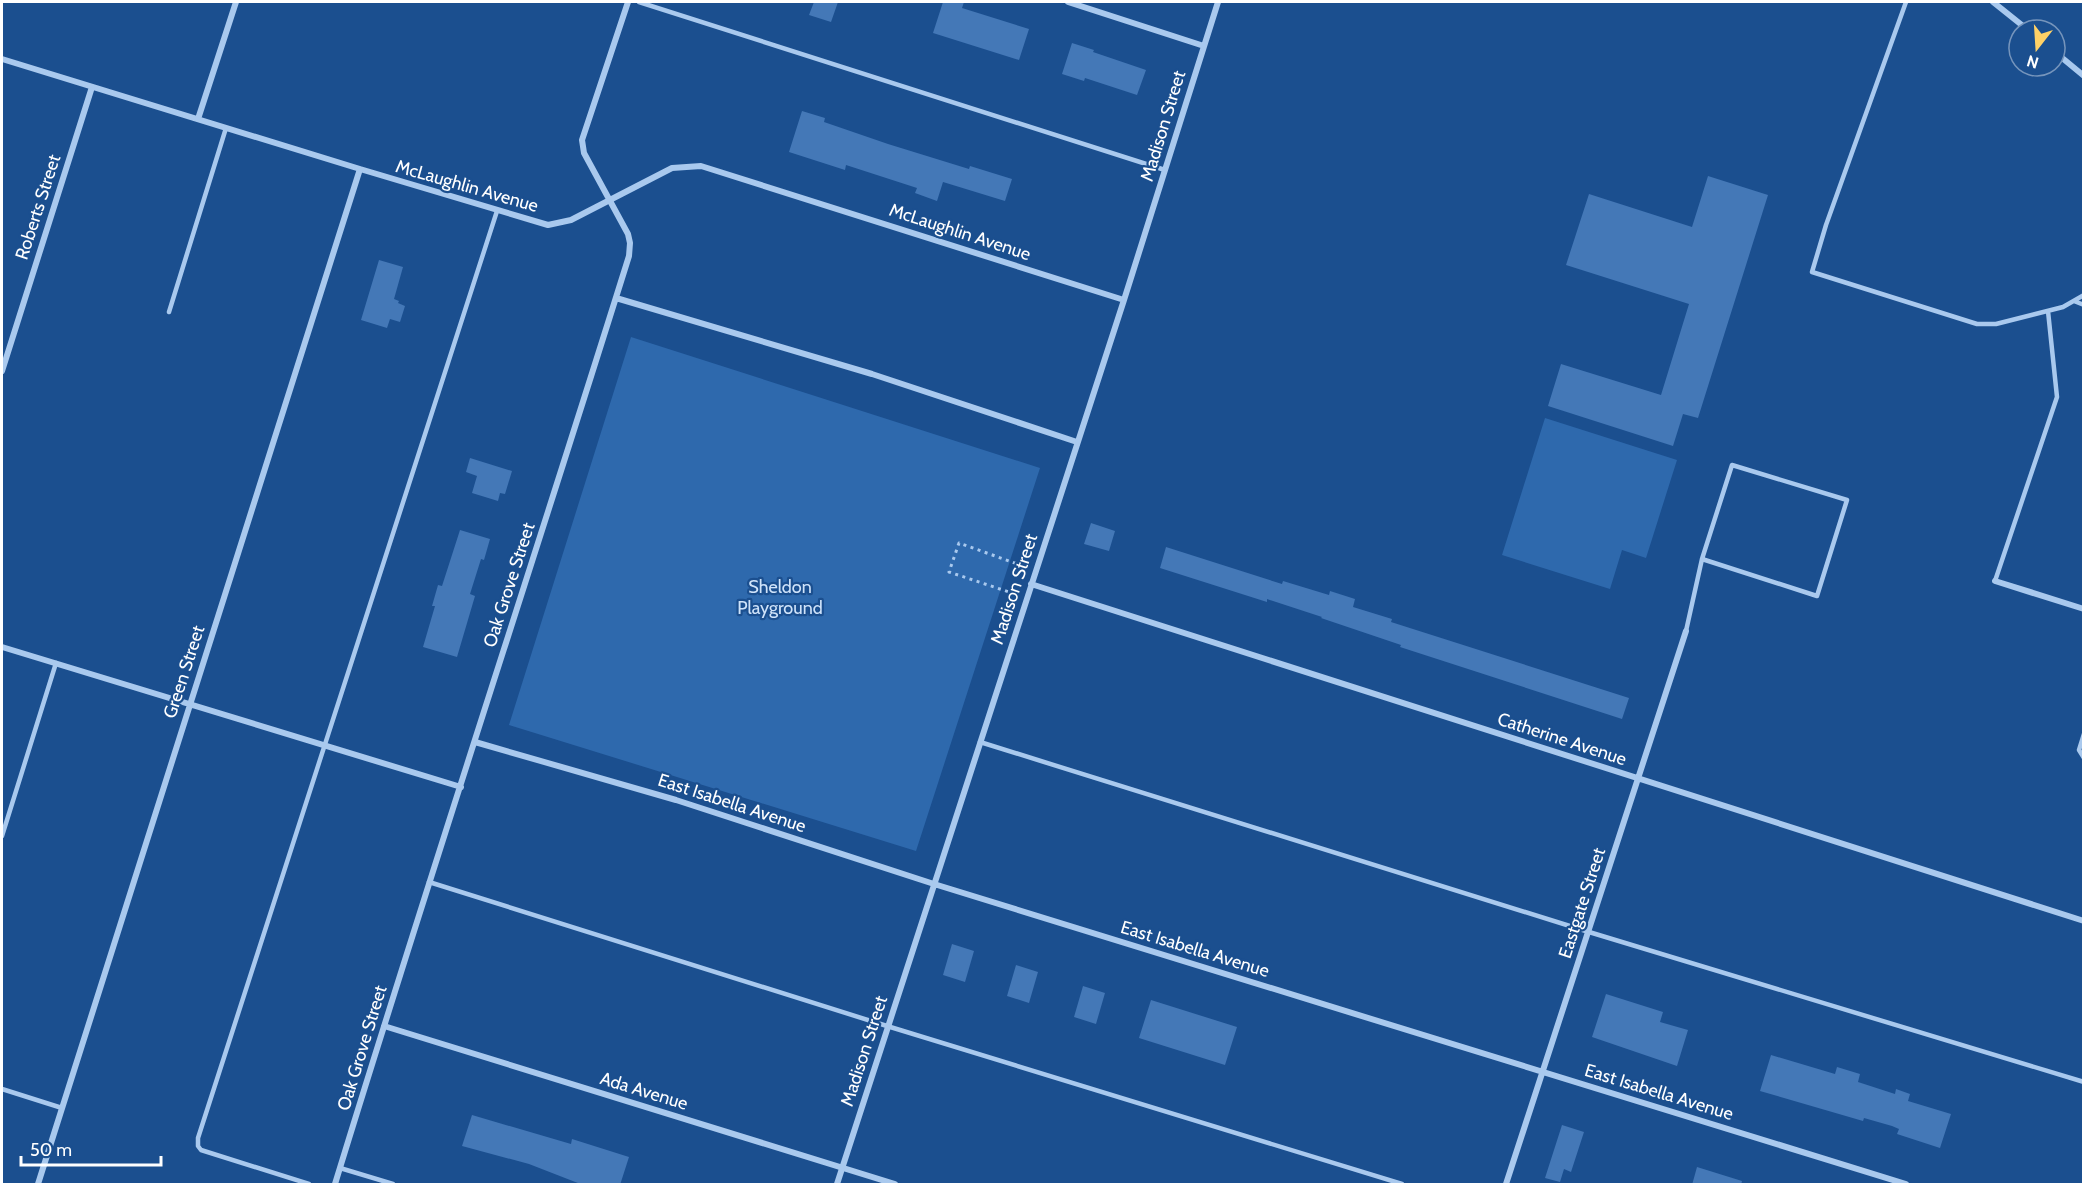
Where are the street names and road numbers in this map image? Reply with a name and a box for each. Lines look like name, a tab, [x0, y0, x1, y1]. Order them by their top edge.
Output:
street label: Madison Street	[1136, 68, 1190, 184]
street label: Roberts Street	[11, 152, 65, 262]
street label: McLaughlin Avenue	[393, 155, 541, 217]
street label: McLaughlin Avenue	[886, 199, 1034, 265]
street label: Oak Grove Street	[478, 520, 540, 650]
street label: Madison Street	[986, 531, 1042, 647]
street label: Green Street	[159, 623, 209, 721]
street label: Catherine Avenue	[1495, 708, 1629, 770]
street label: East Isabella Avenue	[655, 769, 809, 837]
street label: Eastgate Street	[1554, 845, 1610, 961]
street label: East Isabella Avenue	[1118, 916, 1272, 982]
street label: Oak Grove Street	[332, 983, 392, 1113]
street label: Madison Street	[836, 993, 892, 1109]
street label: East Isabella Avenue	[1582, 1059, 1736, 1125]
street label: Ada Avenue	[597, 1067, 691, 1115]

